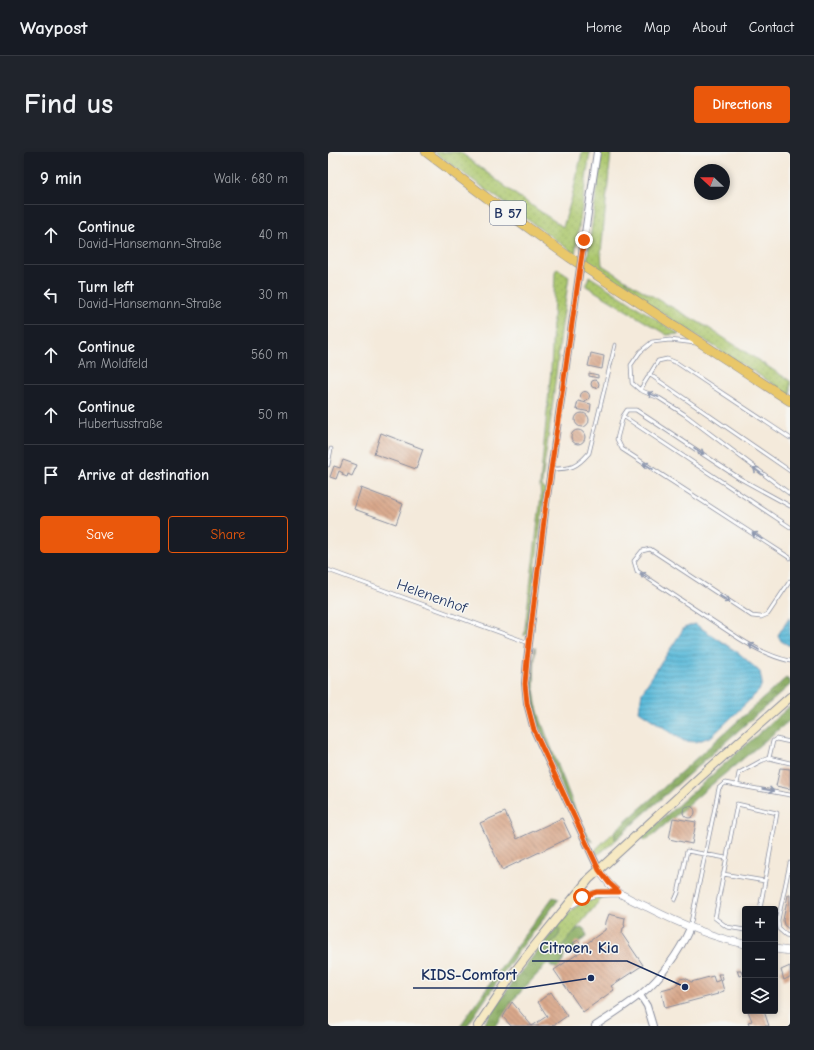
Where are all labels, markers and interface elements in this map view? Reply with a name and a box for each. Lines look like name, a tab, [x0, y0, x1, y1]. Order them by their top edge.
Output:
text: Waypost	[20, 17, 88, 39]
text: Home	[586, 19, 622, 36]
text: Map	[644, 19, 670, 36]
text: About	[692, 19, 727, 36]
text: Contact	[749, 19, 794, 36]
button: Directions	[694, 86, 790, 123]
text: Find us	[24, 88, 113, 120]
north arrow	[694, 164, 730, 200]
text: 9 min	[40, 169, 82, 188]
text: Walk · 680 m	[214, 171, 288, 186]
road number: B 57	[490, 201, 526, 225]
text: Continue	[78, 218, 135, 236]
icon: ahead	[40, 224, 62, 246]
text: 40 m	[259, 227, 288, 242]
route end	[575, 231, 593, 249]
text: David-Hansemann-Straße	[78, 236, 222, 251]
text: Turn left	[78, 278, 134, 296]
icon: left	[40, 284, 62, 306]
text: 30 m	[258, 287, 288, 302]
text: David-Hansemann-Straße	[78, 296, 222, 311]
text: Continue	[78, 338, 135, 356]
icon: ahead	[40, 344, 62, 366]
text: 560 m	[251, 347, 288, 362]
text: Am Moldfeld	[78, 356, 148, 371]
one-way arrow	[647, 391, 659, 399]
text: Continue	[78, 398, 135, 416]
icon: ahead	[40, 404, 62, 426]
text: 50 m	[258, 407, 288, 422]
text: Hubertusstraße	[78, 416, 163, 431]
one-way arrow	[693, 447, 704, 455]
one-way arrow	[643, 462, 654, 470]
icon: arrive	[40, 464, 62, 486]
text: Arrive at destination	[78, 466, 209, 484]
one-way arrow	[753, 467, 764, 475]
button: Save	[40, 516, 160, 553]
button: Share	[168, 516, 288, 553]
one-way arrow	[751, 532, 763, 540]
one-way arrow	[640, 572, 651, 580]
street label: Helenenhof	[394, 575, 470, 617]
one-way arrow	[720, 594, 731, 603]
one-way arrow	[748, 643, 760, 651]
one-way arrow	[761, 787, 774, 795]
route start	[573, 888, 591, 906]
map controls	[742, 906, 778, 1014]
button: +	[742, 906, 778, 942]
callout: Citroen, Kia	[532, 933, 627, 961]
text: Citroen, Kia	[539, 939, 619, 957]
button: −	[742, 942, 778, 978]
callout: KIDS-Comfort	[413, 960, 525, 988]
text: KIDS-Comfort	[421, 966, 518, 984]
button: layers	[742, 978, 778, 1014]

